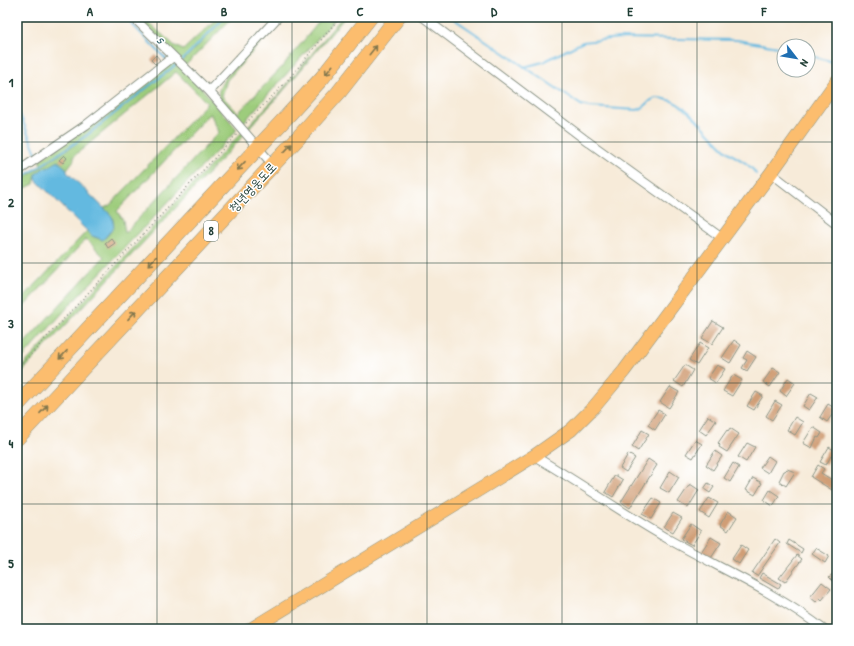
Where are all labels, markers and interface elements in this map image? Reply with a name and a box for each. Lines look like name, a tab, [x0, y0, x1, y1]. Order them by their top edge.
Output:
text: A	[87, 2, 94, 20]
text: B	[221, 2, 228, 20]
text: C	[356, 2, 364, 20]
text: D	[491, 2, 498, 20]
text: E	[627, 2, 633, 20]
text: F	[761, 2, 768, 20]
water label: s	[153, 30, 171, 48]
north arrow	[776, 38, 816, 78]
one-way arrow	[369, 44, 378, 55]
text: N	[797, 57, 812, 69]
one-way arrow	[324, 64, 333, 75]
text: 1	[9, 73, 14, 91]
one-way arrow	[284, 143, 293, 153]
street label: 청년영웅도로	[224, 158, 280, 216]
one-way arrow	[236, 161, 246, 171]
text: 2	[8, 193, 15, 211]
road number: 8	[204, 221, 218, 241]
one-way arrow	[148, 255, 157, 266]
one-way arrow	[128, 309, 137, 320]
text: 3	[8, 314, 14, 332]
one-way arrow	[59, 350, 68, 361]
one-way arrow	[39, 404, 48, 415]
text: 4	[9, 434, 14, 452]
text: 5	[8, 554, 14, 572]

